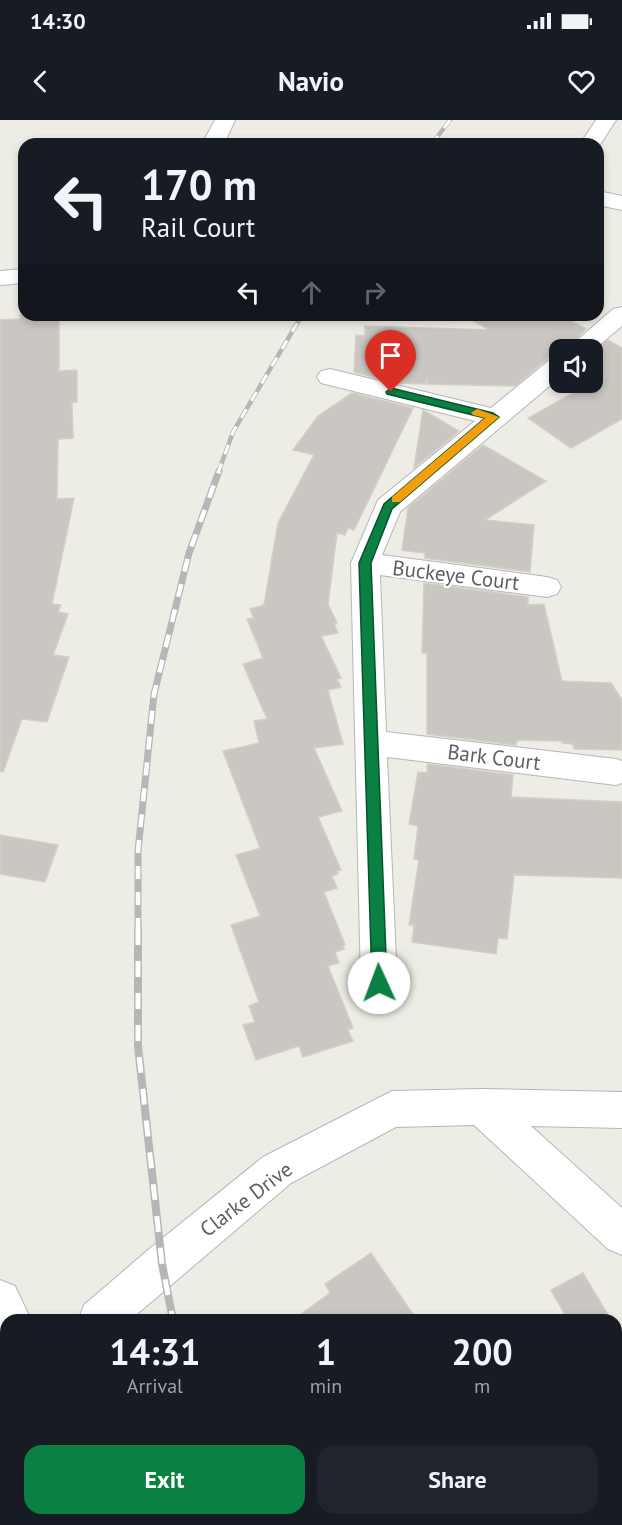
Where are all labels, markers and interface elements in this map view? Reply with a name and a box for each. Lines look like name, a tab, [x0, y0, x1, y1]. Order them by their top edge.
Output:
text: 14:30	[30, 7, 86, 35]
text: Navio	[278, 64, 344, 98]
icon: back	[24, 65, 57, 98]
icon: heart	[565, 65, 598, 98]
text: 170 m	[141, 157, 257, 212]
icon: left	[42, 162, 120, 240]
text: Rail Court	[141, 210, 255, 244]
icon: left	[232, 276, 265, 309]
icon: ahead	[295, 276, 328, 309]
icon: right	[358, 276, 391, 309]
pin	[365, 330, 416, 392]
icon: arrive	[374, 339, 407, 372]
map controls	[549, 339, 603, 393]
button: sound	[549, 339, 603, 393]
street label: Buckeye Court	[391, 554, 521, 596]
street label: Bark Court	[446, 738, 542, 776]
position arrow	[347, 951, 411, 1015]
street label: Clarke Drive	[194, 1155, 298, 1243]
text: 14:31	[109, 1328, 201, 1375]
text: 1	[316, 1328, 336, 1375]
text: 200	[452, 1328, 513, 1375]
text: Arrival	[127, 1373, 183, 1399]
text: min	[310, 1373, 342, 1399]
text: m	[474, 1373, 490, 1399]
button: Exit	[24, 1445, 305, 1514]
button: Share	[317, 1445, 598, 1514]

